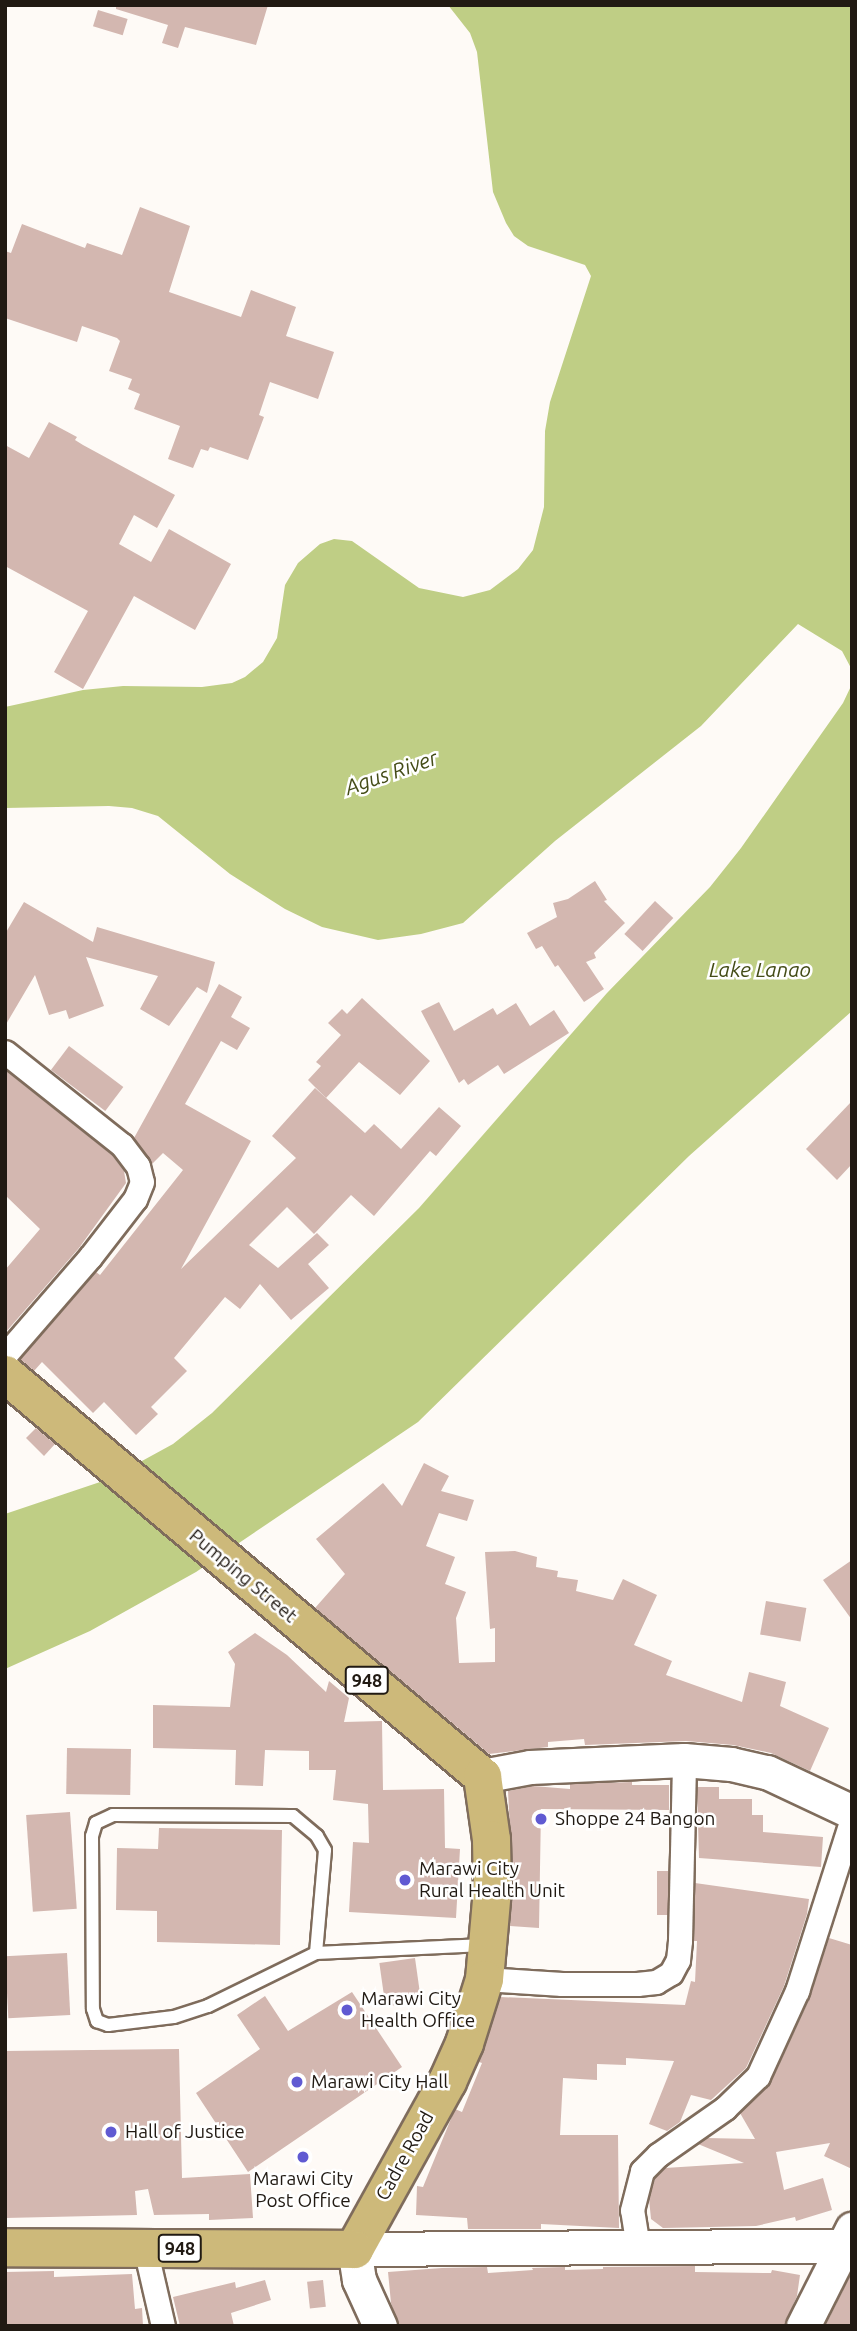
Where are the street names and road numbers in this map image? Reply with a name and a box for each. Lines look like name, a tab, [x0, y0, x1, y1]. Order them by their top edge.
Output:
street label: Pumping Street	[185, 1524, 301, 1628]
road number: 948	[344, 1666, 390, 1694]
street label: Cadre Road	[371, 2107, 439, 2205]
road number: 948	[157, 2234, 203, 2262]

